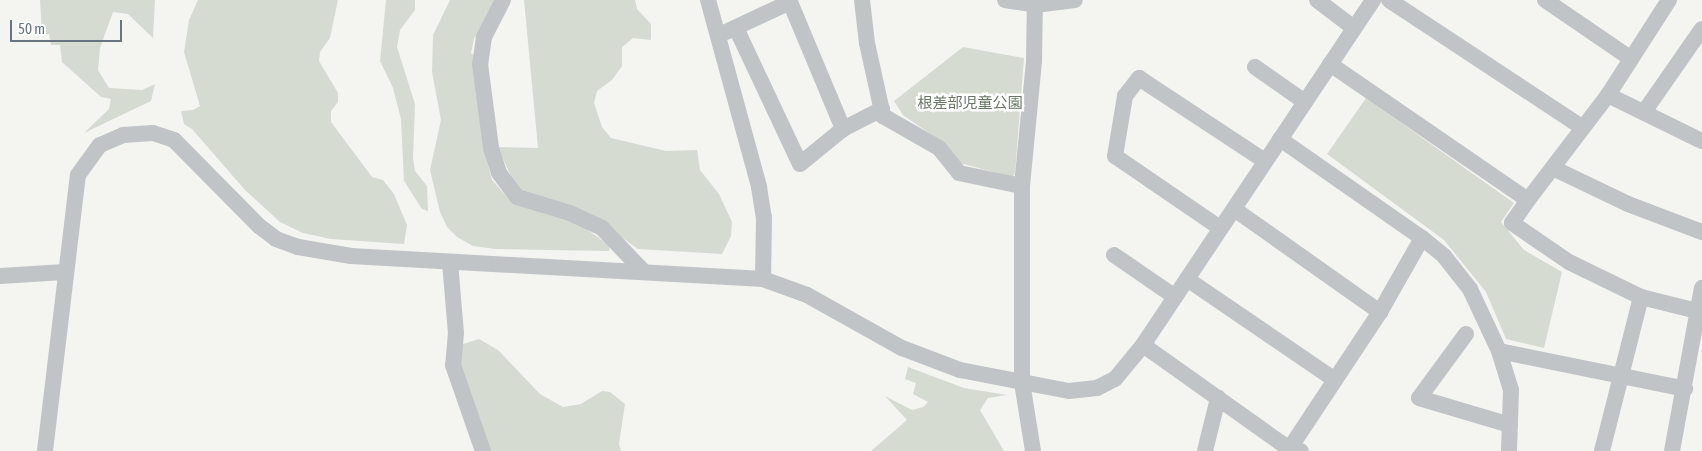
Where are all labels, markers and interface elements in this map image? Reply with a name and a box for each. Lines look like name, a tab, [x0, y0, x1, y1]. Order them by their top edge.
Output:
scale bar	[12, 10, 125, 42]
text: 50 m	[18, 20, 45, 37]
park label: 根差部児童公園	[918, 94, 1022, 112]

